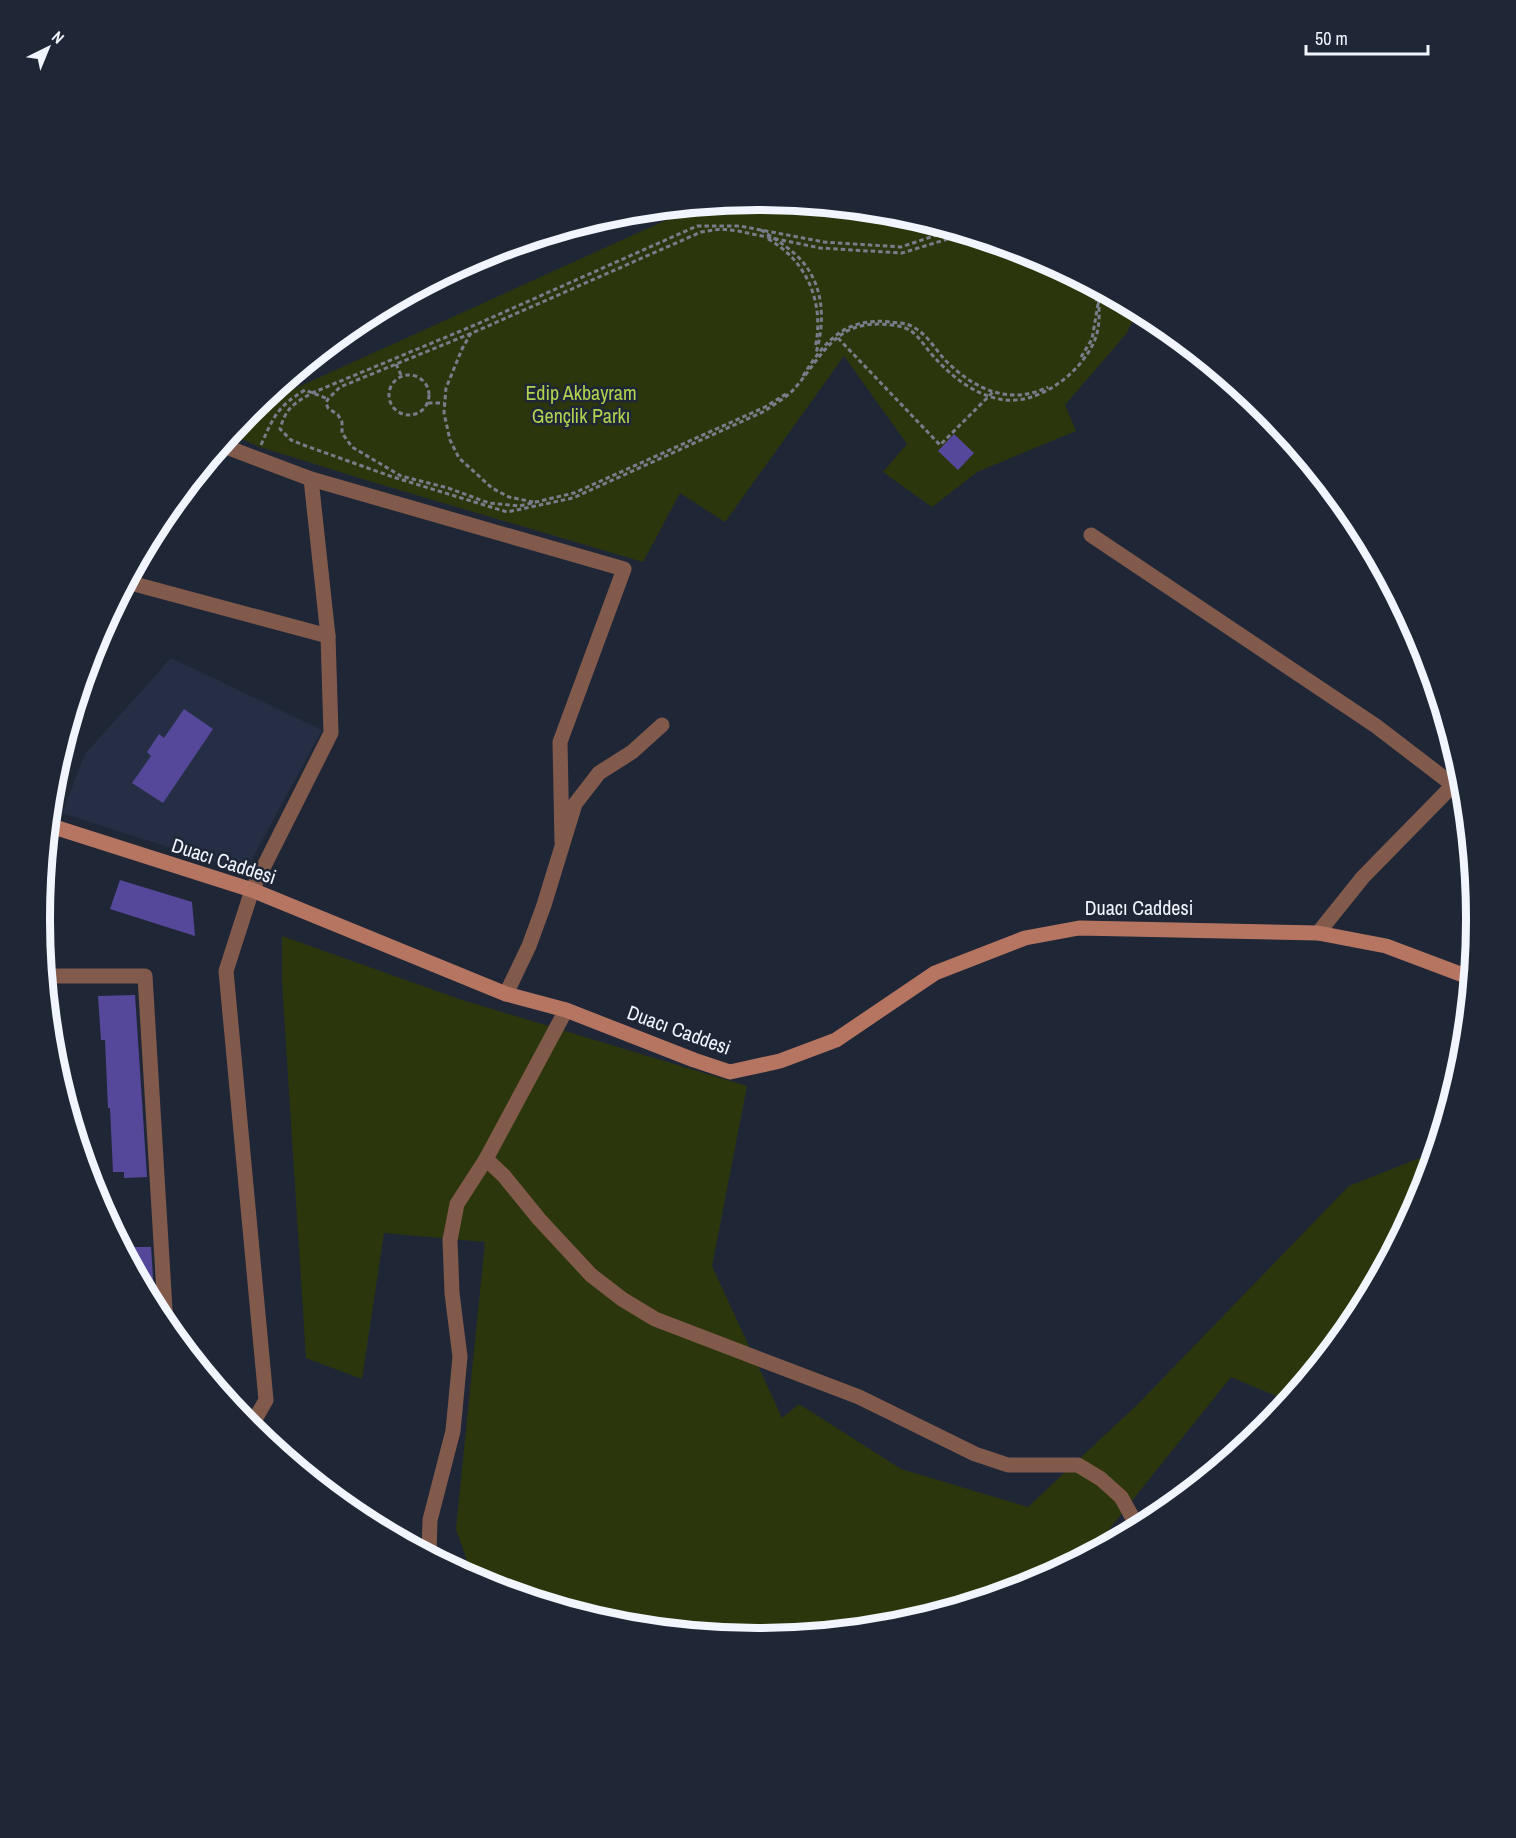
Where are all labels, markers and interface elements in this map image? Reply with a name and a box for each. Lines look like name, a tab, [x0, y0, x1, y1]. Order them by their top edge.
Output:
north arrow	[18, 18, 78, 78]
scale bar	[1306, 18, 1428, 56]
text: N	[47, 26, 69, 48]
text: 50 m	[1315, 26, 1348, 51]
park label: Edip Akbayram Gençlik Parkı	[525, 379, 637, 429]
street label: Duacı Caddesi	[168, 831, 280, 890]
street label: Duacı Caddesi	[1085, 894, 1193, 921]
street label: Duacı Caddesi	[624, 998, 735, 1061]

